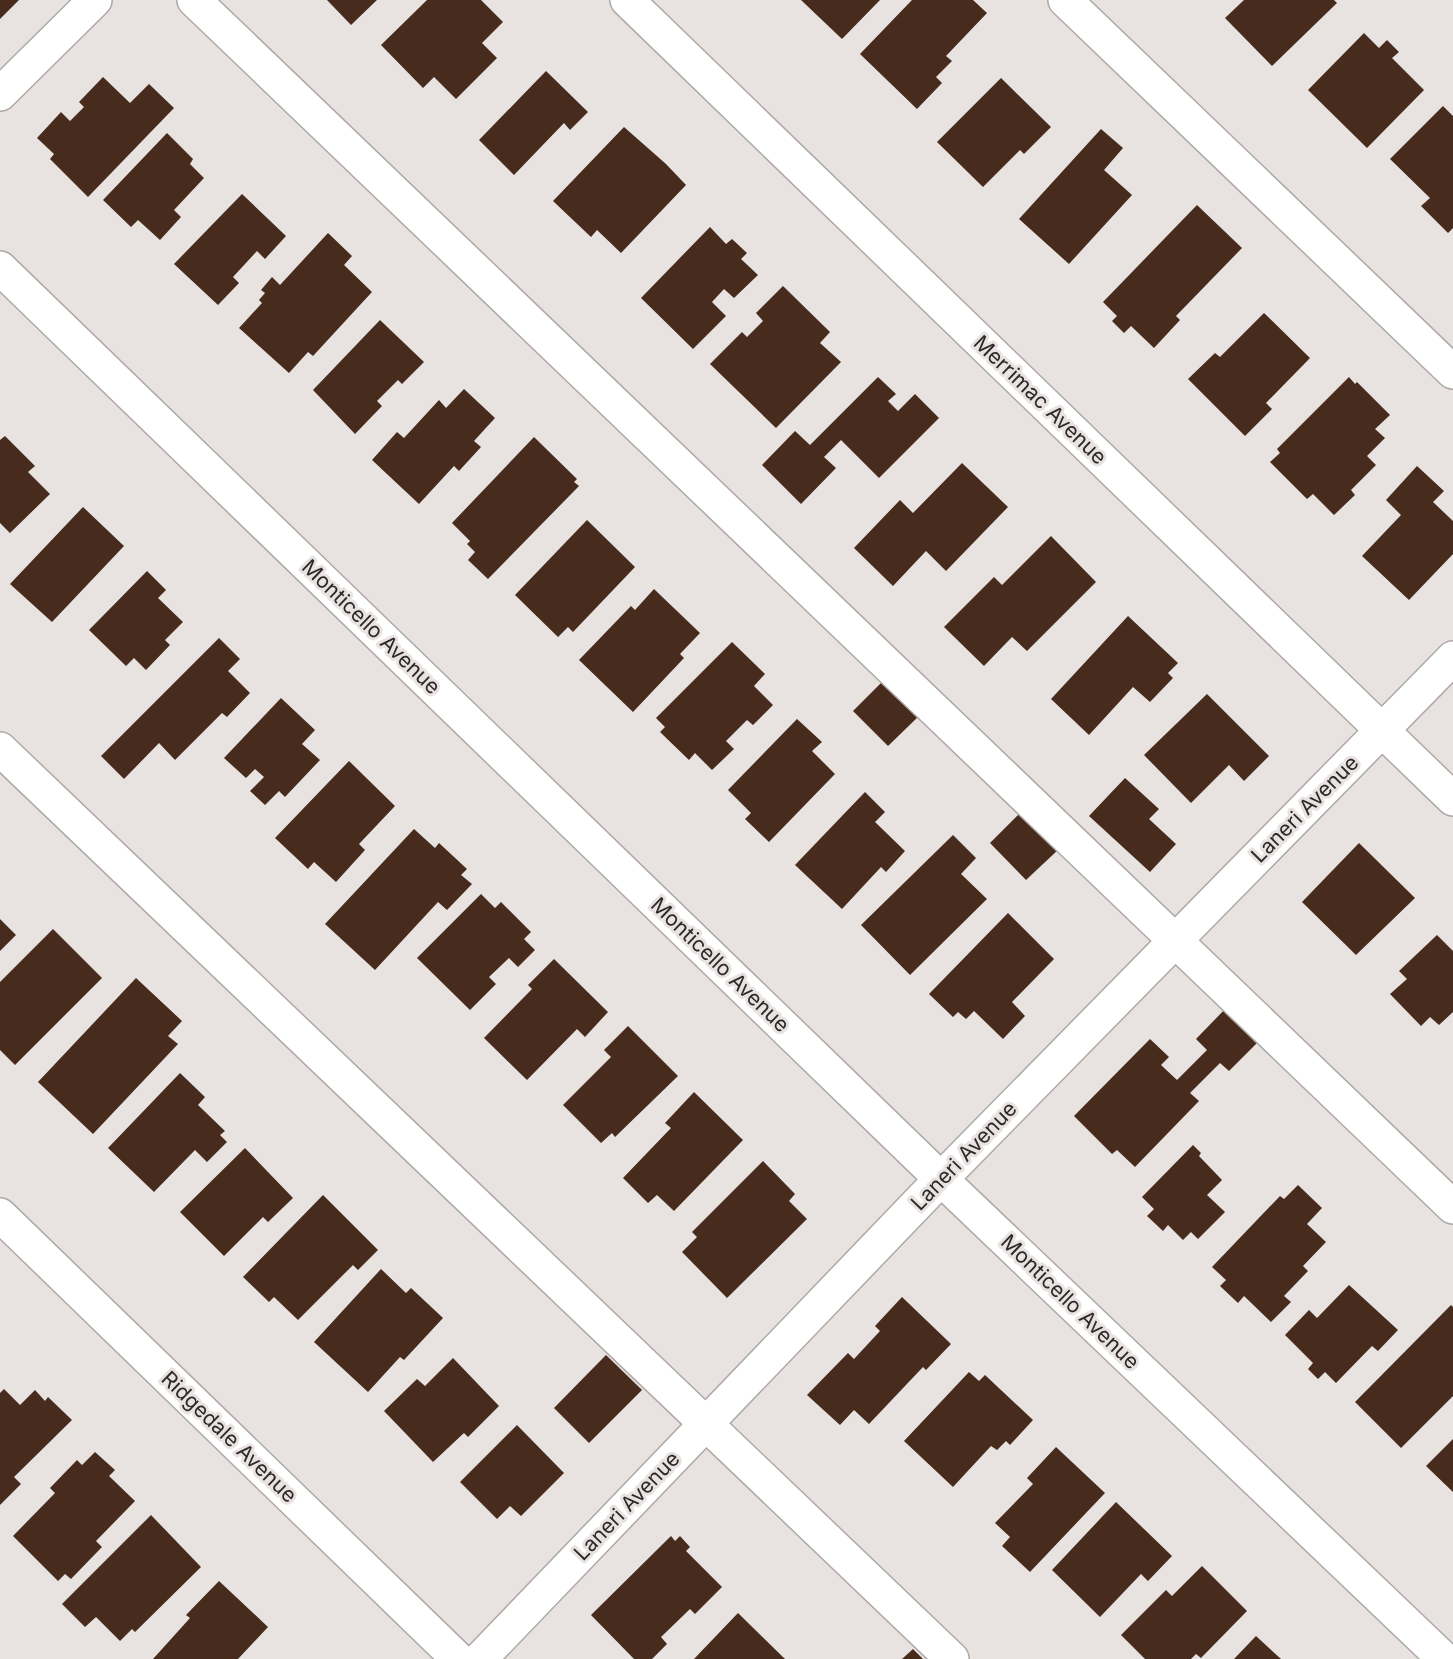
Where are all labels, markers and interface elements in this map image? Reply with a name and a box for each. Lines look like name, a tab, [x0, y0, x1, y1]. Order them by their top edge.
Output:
street label: Merrimac Avenue	[969, 330, 1112, 469]
street label: Monticello Avenue	[297, 554, 446, 699]
street label: Laneri Avenue	[1246, 750, 1363, 867]
street label: Monticello Avenue	[646, 892, 795, 1037]
street label: Laneri Avenue	[906, 1096, 1022, 1215]
street label: Monticello Avenue	[996, 1229, 1145, 1374]
street label: Ridgedale Avenue	[157, 1366, 302, 1508]
street label: Laneri Avenue	[569, 1446, 685, 1565]

